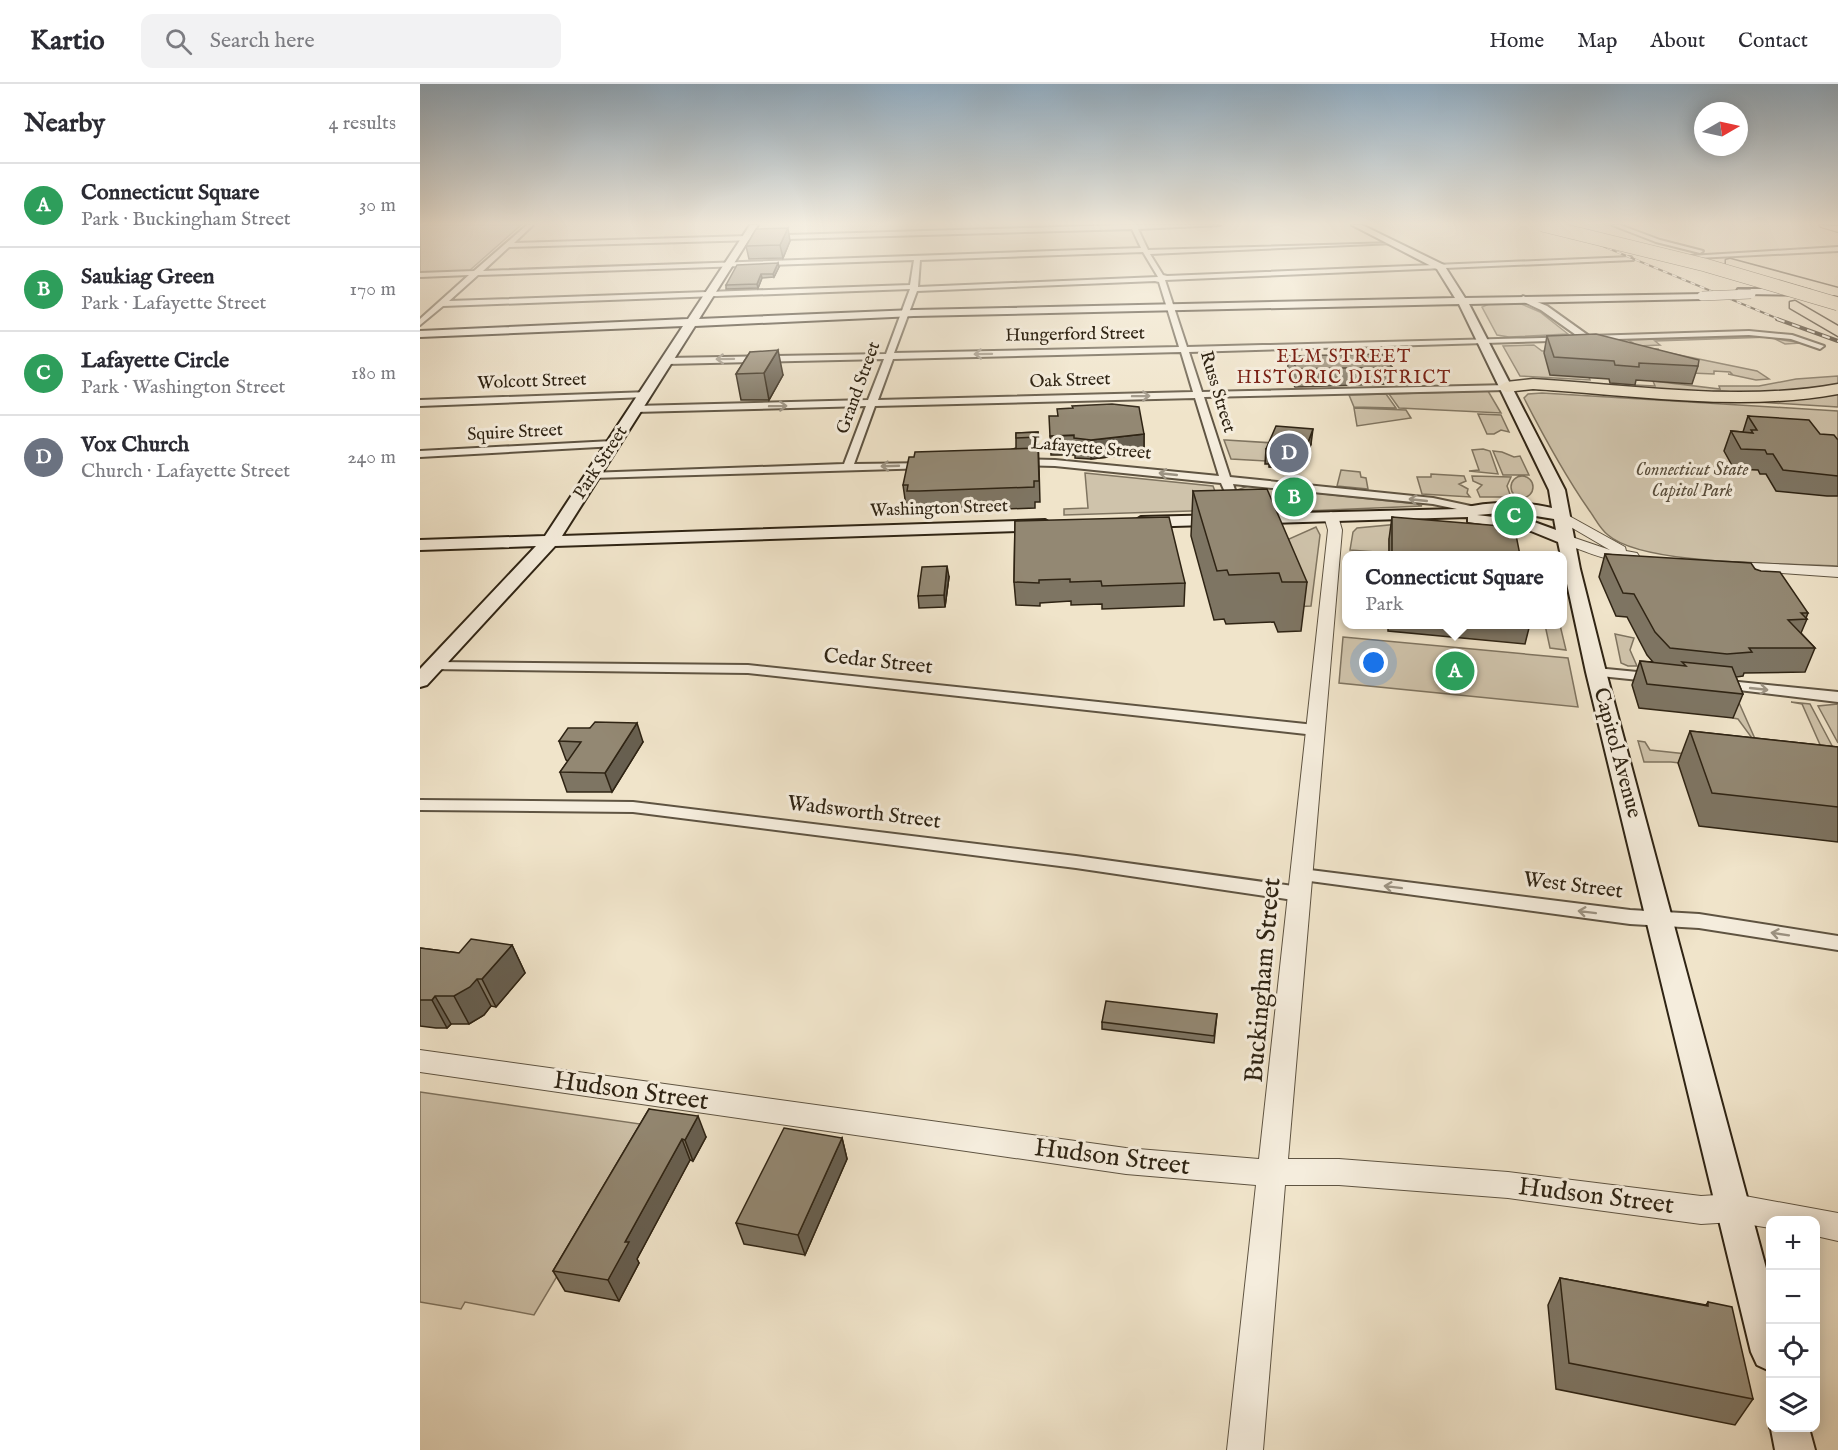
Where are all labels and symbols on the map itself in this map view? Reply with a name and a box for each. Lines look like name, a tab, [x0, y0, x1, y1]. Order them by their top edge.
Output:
north arrow	[1694, 102, 1748, 156]
street label: Hungerford Street	[1005, 322, 1145, 348]
street label: Grand Street	[832, 339, 886, 437]
district label: ELM STREET HISTORIC DISTRICT	[1236, 346, 1452, 390]
one-way arrow	[974, 348, 994, 359]
street label: Russ Street	[1194, 348, 1240, 436]
one-way arrow	[716, 353, 736, 365]
street label: Oak Street	[1029, 368, 1111, 394]
street label: Wolcott Street	[477, 369, 587, 395]
one-way arrow	[1130, 390, 1150, 402]
one-way arrow	[767, 400, 787, 411]
street label: Squire Street	[467, 419, 563, 447]
street label: Park Street	[569, 422, 633, 504]
pin: D	[1270, 430, 1308, 476]
street label: Lafayette Street	[1030, 432, 1152, 466]
park label: Connecticut State Capitol Park	[1635, 459, 1749, 503]
one-way arrow	[880, 460, 900, 472]
one-way arrow	[1159, 468, 1179, 479]
pin: B	[1274, 474, 1314, 520]
one-way arrow	[1409, 494, 1429, 505]
pin: C	[1494, 494, 1534, 538]
street label: Washington Street	[870, 495, 1008, 523]
street label: Cedar Street	[822, 643, 934, 681]
your location	[1359, 648, 1388, 677]
pin: A	[1436, 648, 1474, 694]
one-way arrow	[1748, 683, 1768, 694]
street label: Capitol Avenue	[1587, 685, 1647, 821]
street label: Wadsworth Street	[786, 790, 942, 836]
street label: West Street	[1522, 867, 1624, 905]
street label: Buckingham Street	[1238, 876, 1288, 1084]
one-way arrow	[1384, 881, 1404, 892]
one-way arrow	[1577, 906, 1597, 917]
one-way arrow	[1771, 928, 1791, 939]
street label: Hudson Street	[551, 1064, 711, 1118]
street label: Hudson Street	[1032, 1131, 1192, 1183]
street label: Hudson Street	[1516, 1170, 1676, 1222]

